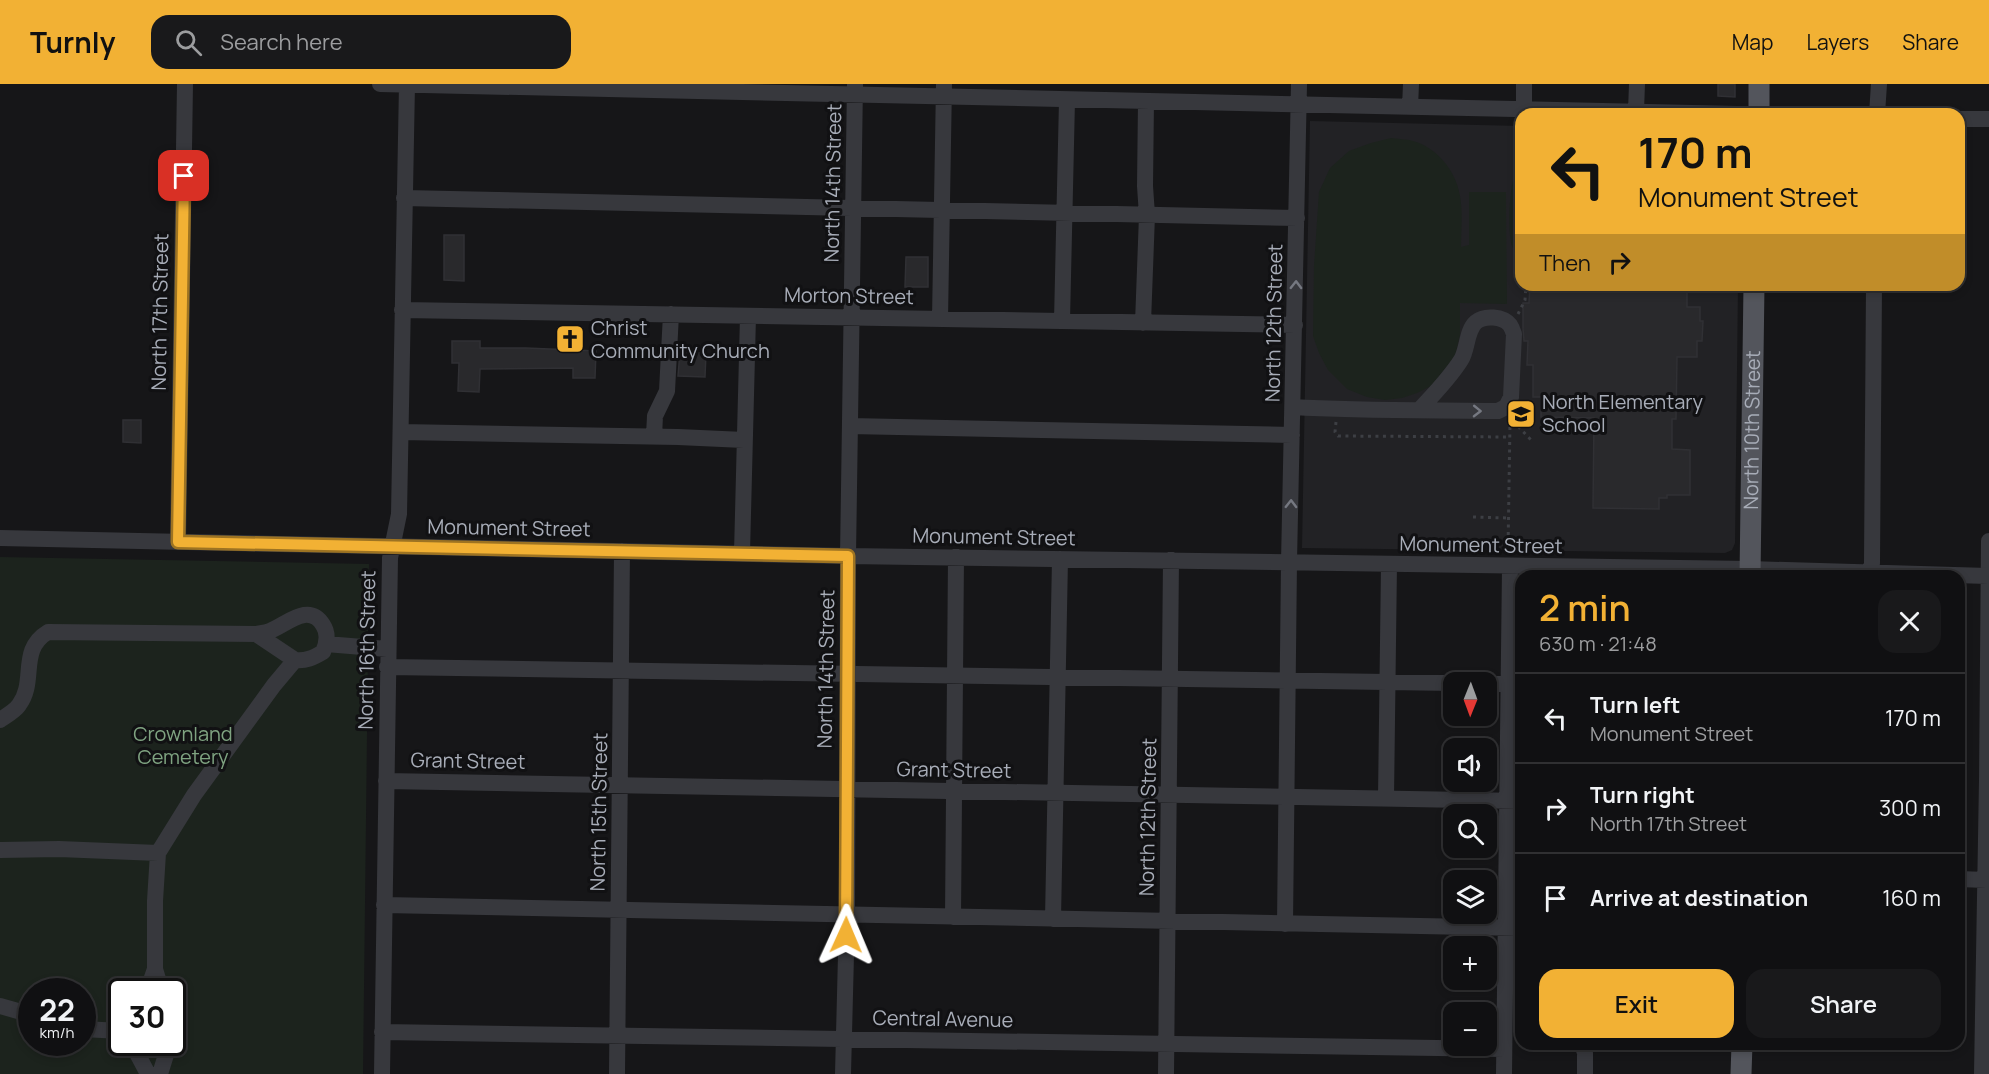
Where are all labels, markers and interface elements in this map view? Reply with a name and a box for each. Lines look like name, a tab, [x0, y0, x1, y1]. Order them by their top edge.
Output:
search box	[151, 15, 571, 69]
text: Turnly	[30, 23, 115, 61]
icon: search	[172, 26, 205, 59]
text: Search here	[220, 27, 343, 57]
text: Map	[1732, 28, 1773, 56]
text: Layers	[1806, 28, 1869, 56]
text: Share	[1902, 28, 1959, 56]
street label: North 14th Street	[818, 103, 847, 263]
text: 170 m	[1638, 123, 1753, 181]
icon: left	[1539, 132, 1617, 210]
pin	[158, 150, 209, 201]
icon: arrive	[167, 159, 200, 192]
text: Monument Street	[1638, 178, 1858, 215]
street label: North 17th Street	[145, 233, 174, 391]
street label: North 12th Street	[1259, 244, 1288, 402]
icon: right	[1603, 246, 1636, 279]
text: Then	[1539, 248, 1591, 278]
street label: Morton Street	[784, 281, 914, 310]
one-way arrow	[1290, 281, 1302, 290]
place label: Christ Community Church	[591, 314, 770, 364]
church icon: Christ Community Church	[554, 323, 586, 355]
street label: North 10th Street	[1737, 350, 1766, 510]
place label: North Elementary School	[1542, 388, 1703, 438]
school or university icon: North Elementary School	[1505, 398, 1537, 430]
one-way arrow	[1473, 404, 1482, 417]
one-way arrow	[1285, 499, 1297, 508]
street label: Monument Street	[427, 513, 591, 542]
street label: Monument Street	[912, 522, 1076, 551]
street label: Monument Street	[1399, 530, 1563, 559]
street label: North 16th Street	[352, 570, 381, 730]
text: 2 min	[1539, 583, 1631, 632]
street label: North 14th Street	[811, 589, 840, 749]
button: close	[1878, 590, 1941, 653]
text: 630 m · 21:48	[1539, 630, 1657, 657]
north arrow	[1443, 672, 1497, 726]
map controls	[1443, 672, 1497, 1056]
text: Turn left	[1590, 690, 1680, 720]
icon: left	[1539, 702, 1572, 735]
text: 170 m	[1885, 703, 1941, 733]
park label: Crownland Cemetery	[133, 720, 233, 770]
text: Monument Street	[1590, 720, 1753, 747]
street label: North 15th Street	[584, 732, 613, 892]
street label: North 12th Street	[1133, 738, 1162, 896]
button: sound	[1443, 738, 1497, 792]
street label: Grant Street	[410, 746, 526, 775]
street label: Grant Street	[896, 755, 1012, 784]
text: Turn right	[1590, 780, 1695, 810]
icon: right	[1539, 792, 1572, 825]
text: 300 m	[1879, 793, 1941, 823]
button: search	[1443, 804, 1497, 858]
text: North 17th Street	[1590, 810, 1747, 837]
button: layers	[1443, 870, 1497, 924]
icon: arrive	[1539, 882, 1572, 915]
text: Arrive at destination	[1590, 883, 1808, 913]
text: 160 m	[1882, 883, 1941, 913]
position arrow	[814, 903, 878, 967]
button: +	[1443, 936, 1497, 990]
button: Exit	[1539, 969, 1734, 1038]
button: Share	[1746, 969, 1941, 1038]
speed limit sign: 30	[108, 978, 186, 1056]
text: 22	[39, 989, 75, 1030]
button: −	[1443, 1002, 1497, 1056]
street label: Central Avenue	[872, 1004, 1014, 1033]
text: km/h	[40, 1022, 74, 1043]

